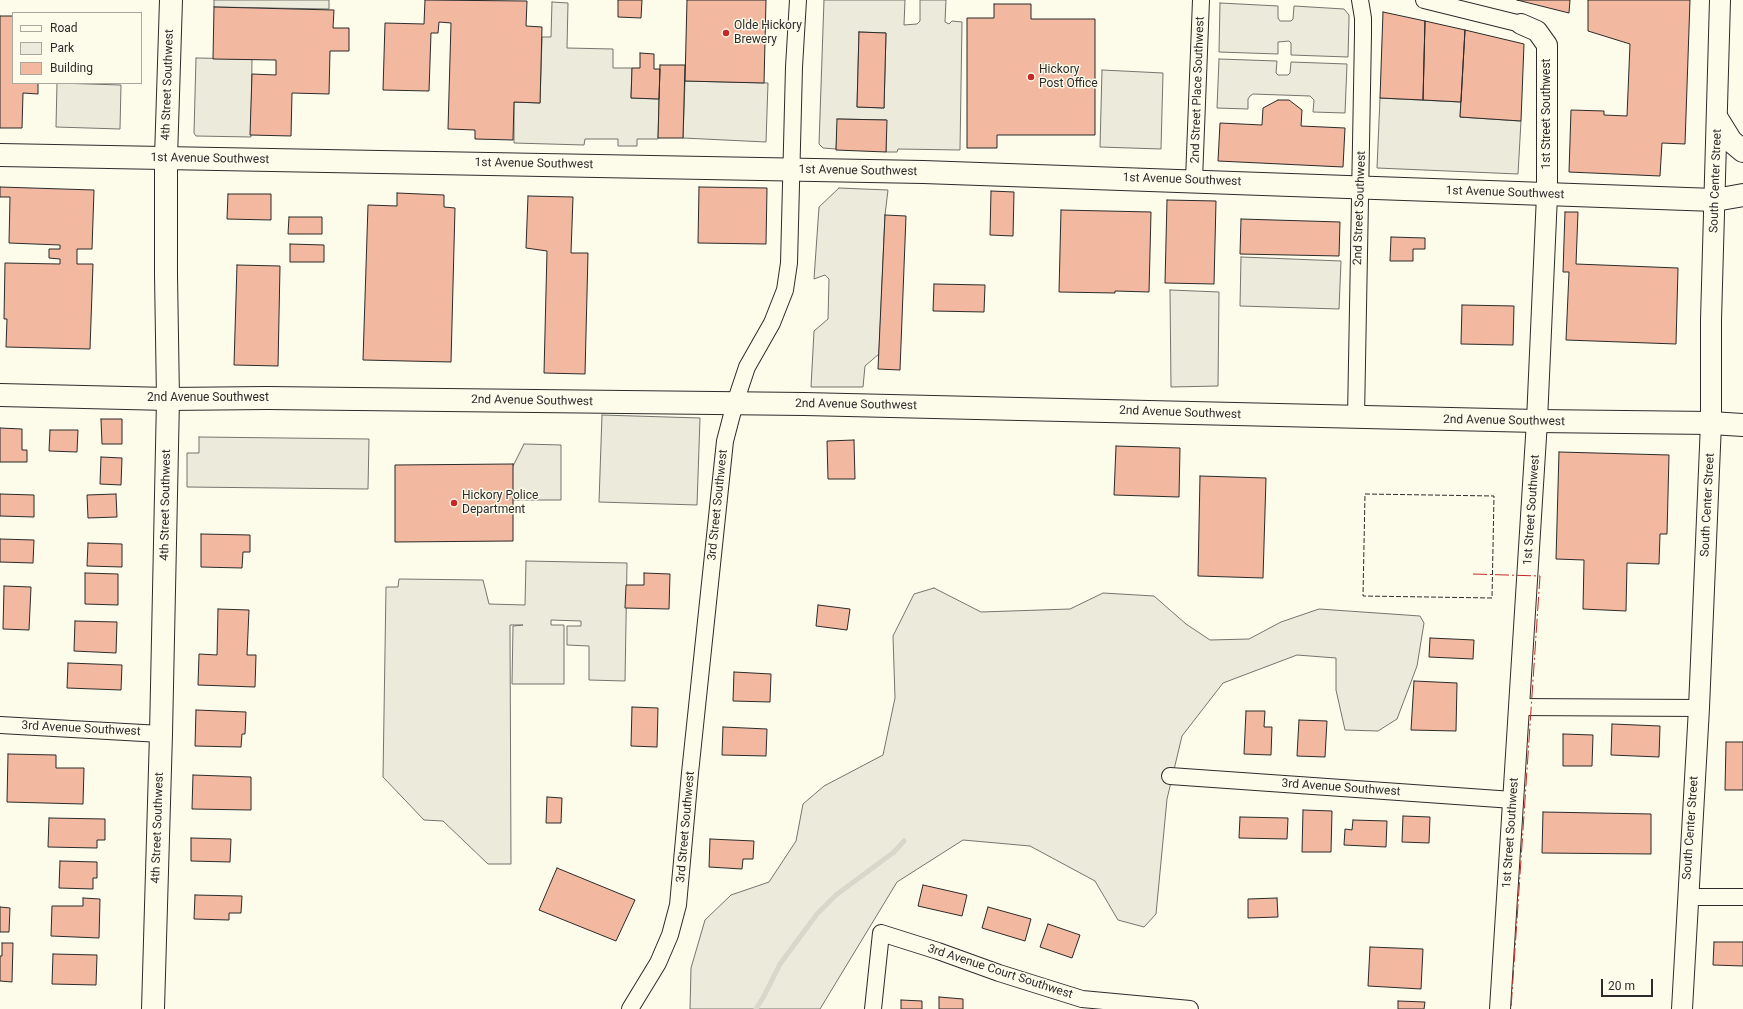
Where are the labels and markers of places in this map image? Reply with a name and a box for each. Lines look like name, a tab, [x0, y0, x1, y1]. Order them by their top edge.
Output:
place label: Olde Hickory Brewery	[734, 19, 802, 47]
marker: Olde Hickory Brewery	[721, 28, 731, 38]
place label: Hickory Post Office	[1039, 63, 1098, 91]
marker: Hickory Post Office	[1026, 72, 1036, 82]
place label: Hickory Police Department	[462, 489, 538, 517]
marker: Hickory Police Department	[449, 498, 459, 508]

